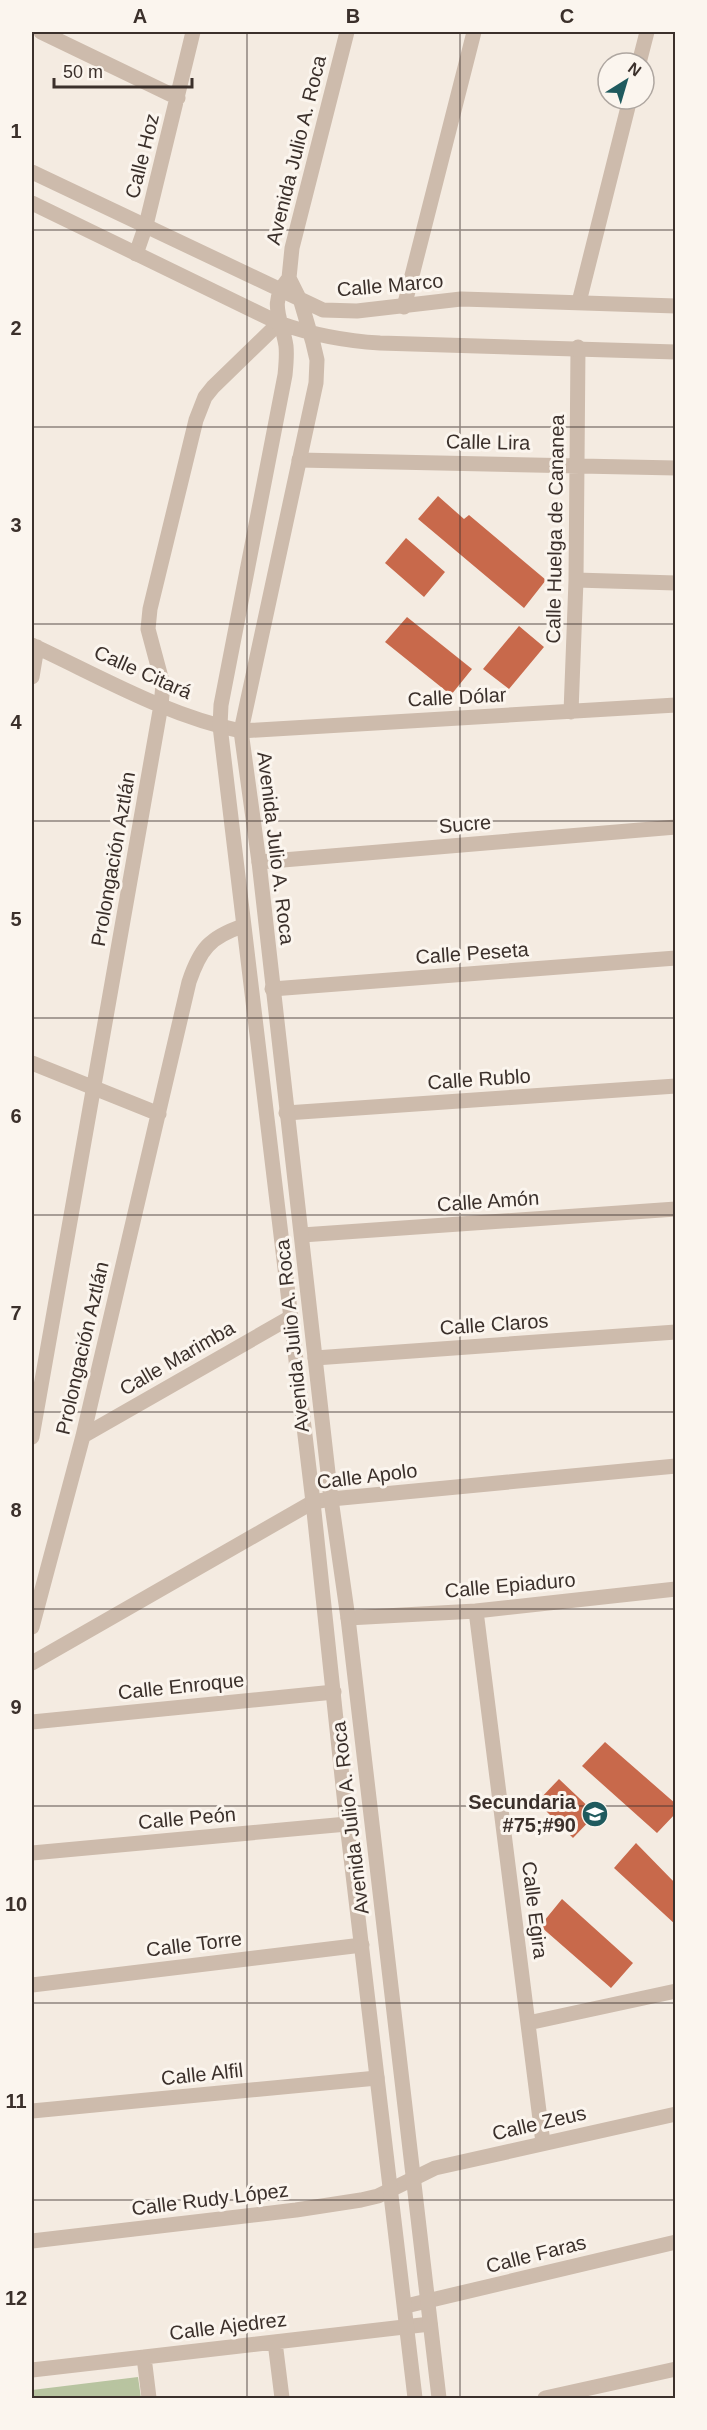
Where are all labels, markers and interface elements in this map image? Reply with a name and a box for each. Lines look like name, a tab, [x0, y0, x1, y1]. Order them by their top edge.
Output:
text: A	[133, 5, 147, 27]
text: B	[346, 5, 360, 27]
text: C	[560, 5, 574, 27]
scale bar	[54, 51, 192, 89]
north arrow	[596, 51, 656, 111]
street label: Avenida Julio A. Roca	[262, 52, 330, 247]
text: N	[625, 59, 644, 80]
text: 50 m	[63, 62, 103, 82]
street label: Calle Hoz	[121, 111, 163, 201]
text: 1	[10, 120, 22, 142]
street label: Calle Marco	[336, 269, 444, 301]
text: 2	[10, 317, 22, 339]
street label: Calle Huelga de Cananea	[542, 413, 568, 644]
street label: Calle Lira	[446, 430, 531, 454]
text: 3	[10, 514, 22, 536]
street label: Calle Citará	[91, 641, 196, 704]
street label: Calle Dólar	[407, 683, 507, 711]
text: 4	[10, 711, 22, 733]
street label: Avenida Julio A. Roca	[253, 750, 299, 947]
street label: Prolongación Aztlán	[87, 770, 139, 948]
street label: Sucre	[438, 811, 492, 837]
text: 5	[10, 908, 22, 930]
street label: Calle Peseta	[415, 938, 530, 968]
street label: Calle Rublo	[427, 1064, 531, 1094]
text: 6	[10, 1105, 22, 1127]
street label: Calle Amón	[436, 1186, 540, 1216]
street label: Avenida Julio A. Roca	[271, 1237, 313, 1434]
street label: Prolongación Aztlán	[51, 1259, 113, 1437]
text: 7	[10, 1302, 22, 1324]
street label: Calle Claros	[439, 1309, 549, 1339]
street label: Calle Marimba	[116, 1316, 239, 1400]
street label: Calle Apolo	[315, 1459, 419, 1493]
text: 8	[10, 1499, 22, 1521]
street label: Calle Epiaduro	[444, 1568, 576, 1602]
street label: Calle Enroque	[117, 1668, 245, 1704]
text: 9	[10, 1696, 22, 1718]
street label: Avenida Julio A. Roca	[327, 1719, 373, 1916]
place label: Secundaria #75;#90	[468, 1791, 577, 1836]
school or university icon: Secundaria #75;#90	[580, 1799, 610, 1829]
street label: Calle Peón	[137, 1803, 237, 1833]
street label: Calle Egira	[518, 1860, 552, 1961]
text: 10	[5, 1893, 27, 1915]
street label: Calle Torre	[145, 1927, 243, 1961]
street label: Calle Alfil	[160, 2059, 244, 2089]
text: 11	[5, 2090, 27, 2112]
street label: Calle Zeus	[490, 2102, 588, 2144]
street label: Calle Rudy López	[130, 2178, 290, 2220]
street label: Calle Faras	[484, 2231, 588, 2277]
text: 12	[5, 2287, 27, 2309]
street label: Calle Ajedrez	[168, 2308, 288, 2344]

